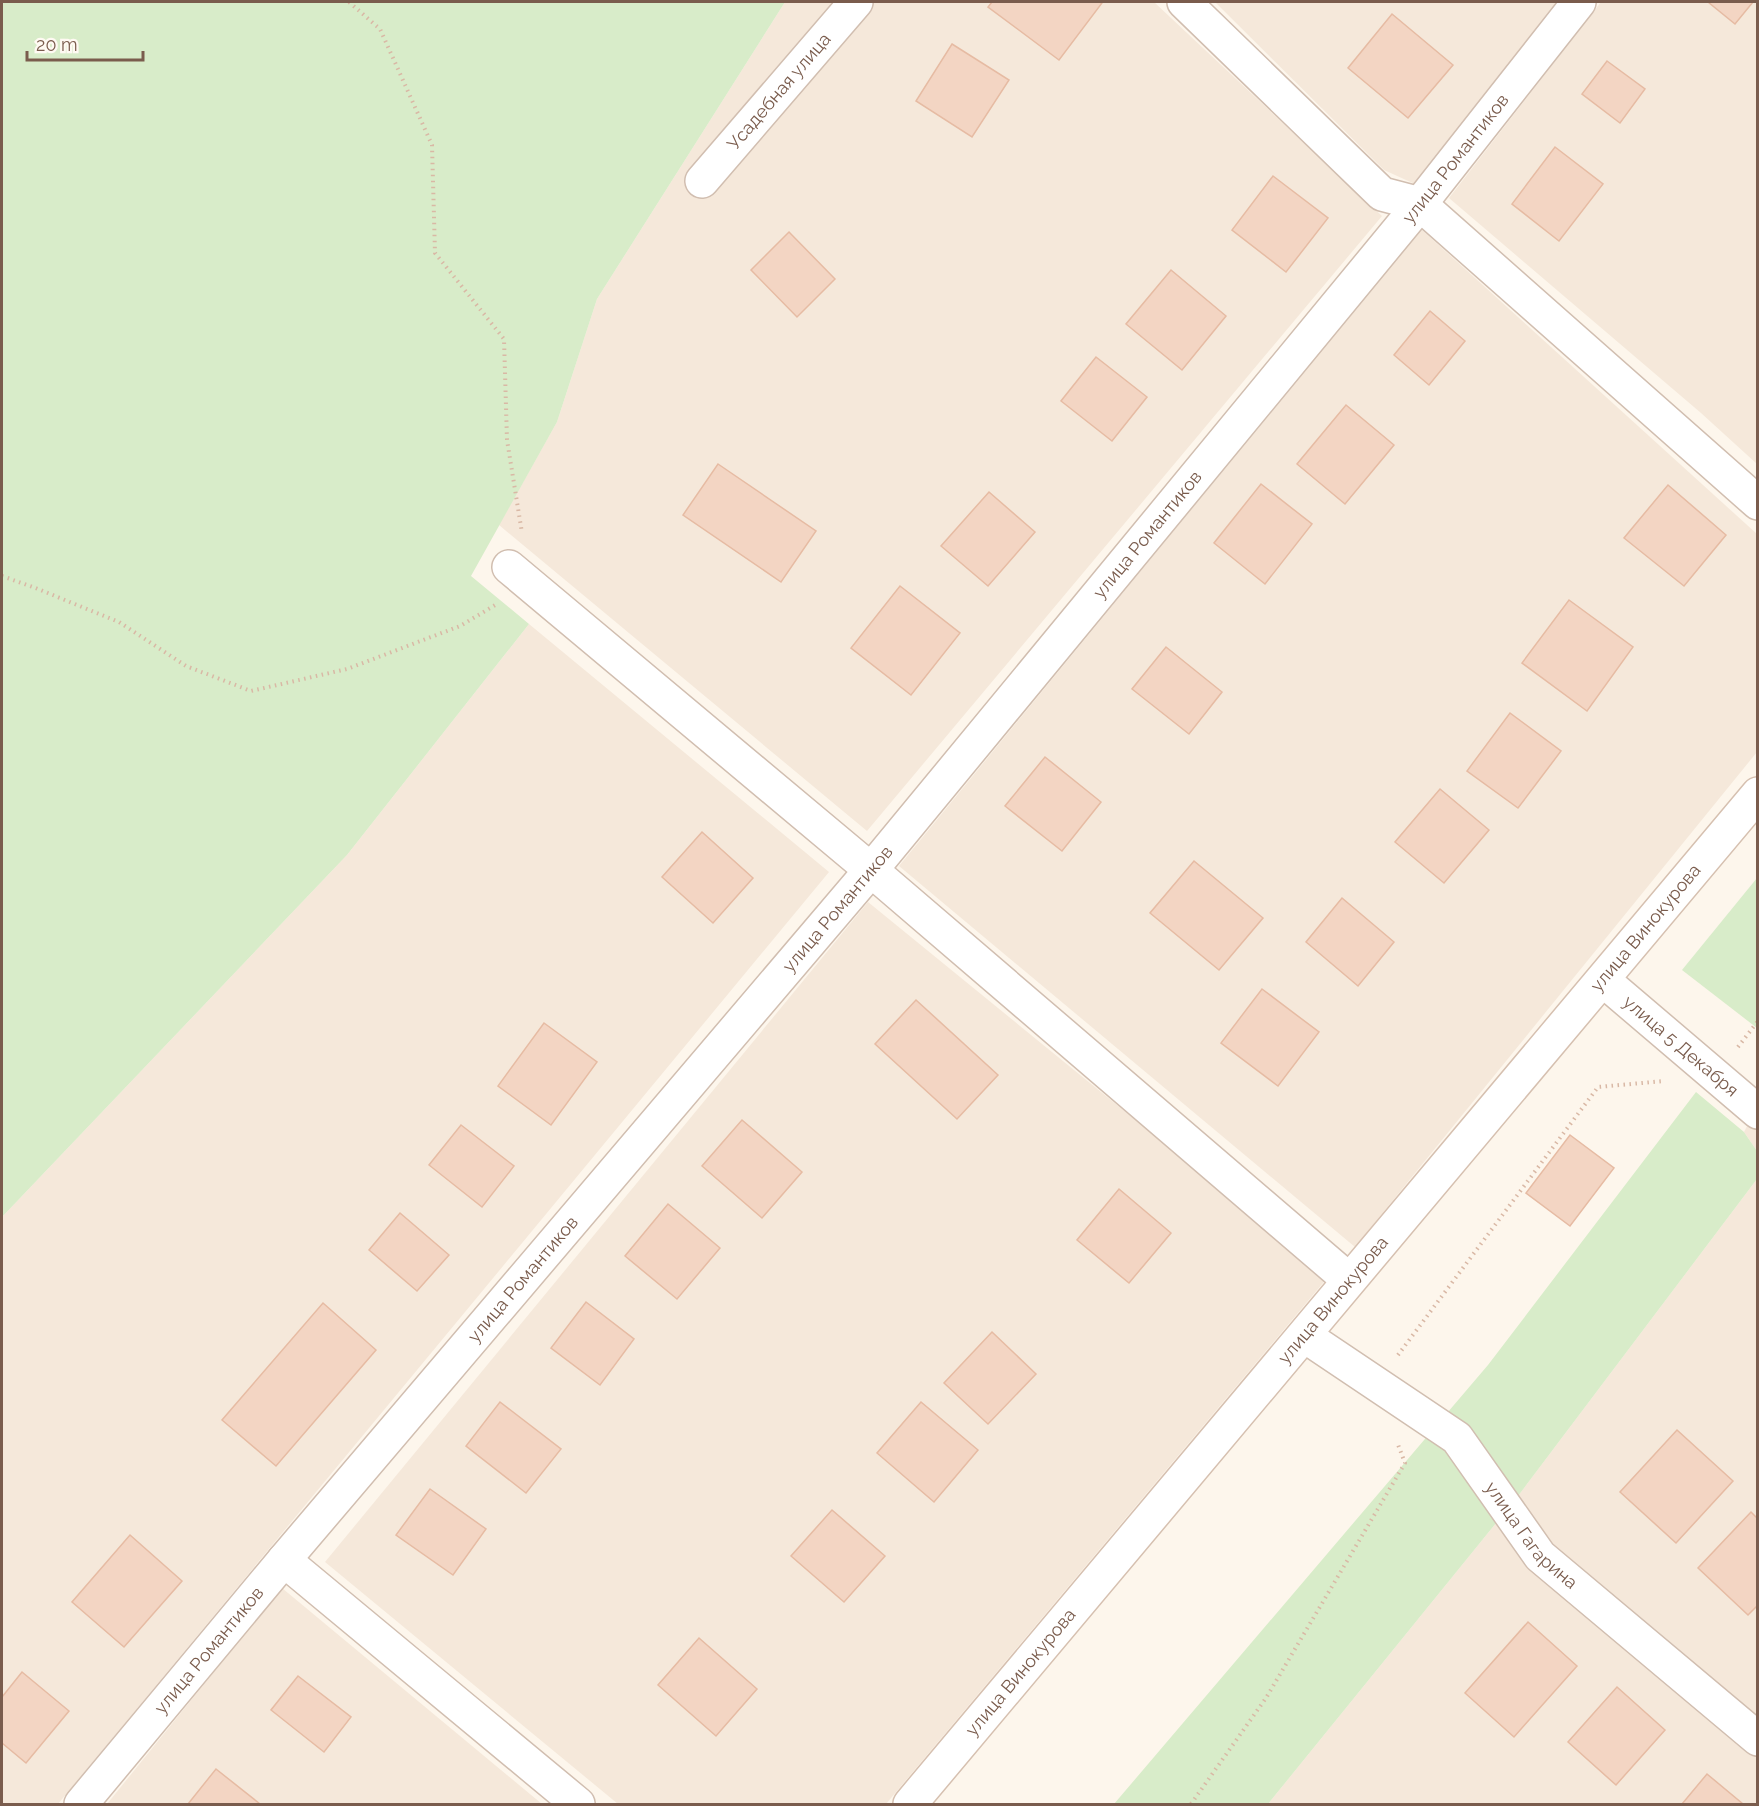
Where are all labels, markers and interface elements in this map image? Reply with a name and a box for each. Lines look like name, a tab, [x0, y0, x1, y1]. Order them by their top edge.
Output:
scale bar	[27, 24, 142, 62]
street label: Усадебная улица	[723, 28, 835, 154]
text: 20 m	[36, 34, 78, 55]
street label: улица Романтиков	[1398, 90, 1513, 227]
street label: улица Романтиков	[1088, 466, 1206, 602]
street label: улица Романтиков	[778, 841, 897, 976]
street label: улица Винокурова	[1586, 860, 1705, 996]
street label: улица 5 Декабря	[1619, 991, 1743, 1101]
street label: улица Романтиков	[463, 1212, 582, 1346]
street label: улица Винокурова	[1273, 1232, 1392, 1368]
street label: улица Гагарина	[1481, 1477, 1582, 1593]
street label: улица Романтиков	[150, 1582, 267, 1718]
street label: улица Винокурова	[961, 1604, 1080, 1740]

